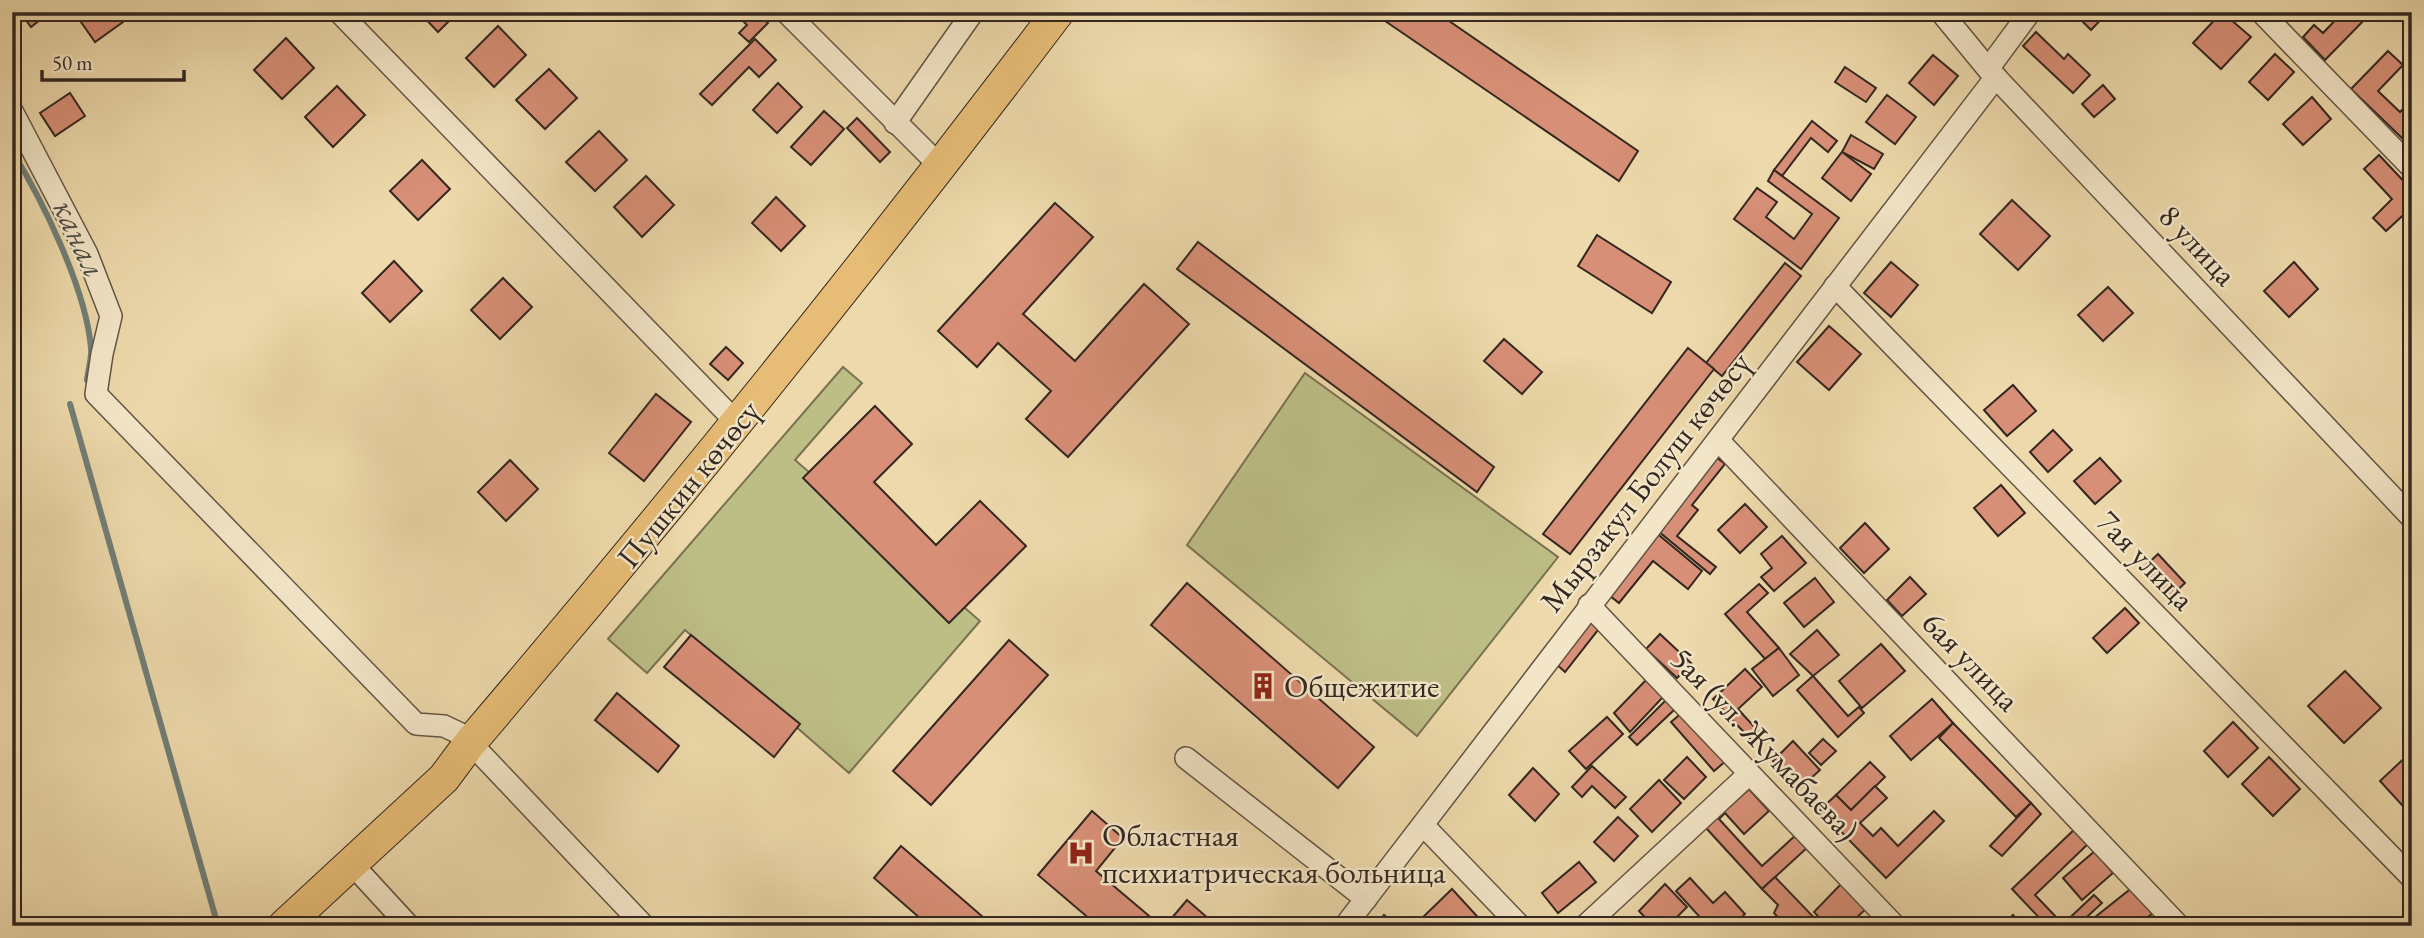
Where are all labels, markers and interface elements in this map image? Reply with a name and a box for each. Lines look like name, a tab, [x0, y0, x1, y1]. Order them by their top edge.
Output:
scale bar	[42, 38, 184, 82]
text: 50 m	[52, 49, 93, 76]
water label: канал	[43, 192, 117, 284]
street label: 8 улица	[2150, 195, 2246, 295]
street label: Мырзакул Болуш көчөсү	[1530, 343, 1760, 620]
street label: Пушкин көчөсү	[607, 390, 769, 577]
street label: 7ая улица	[2088, 501, 2204, 619]
street label: 6ая улица	[1913, 602, 2029, 720]
street label: 5ая (ул. Жумабаева)	[1662, 638, 1868, 850]
place label: Общежитие	[1284, 665, 1440, 707]
building icon: Общежитие	[1248, 671, 1278, 701]
place label: Областная психиатрическая больница	[1102, 814, 1446, 893]
hospital icon: Областная психиатрическая больница	[1066, 838, 1096, 868]

